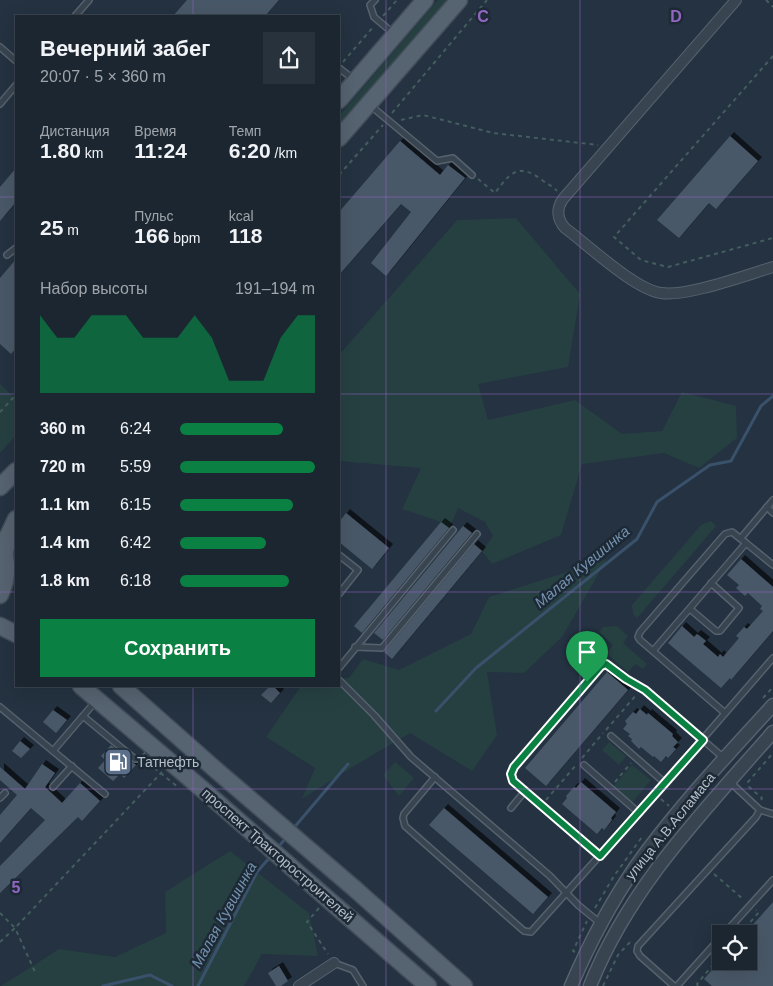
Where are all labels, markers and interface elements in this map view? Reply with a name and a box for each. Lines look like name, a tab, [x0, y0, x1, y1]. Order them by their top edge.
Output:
text: C	[477, 8, 489, 25]
text: D	[670, 8, 682, 25]
button: share	[263, 32, 315, 84]
text: Вечерний забег	[40, 36, 210, 61]
text: 20:07 · 5 × 360 m	[40, 68, 166, 85]
text: Дистанция	[40, 123, 110, 139]
text: Время	[134, 123, 176, 139]
text: Темп	[229, 123, 261, 139]
text: 1.80	[40, 139, 81, 162]
text: 11:24	[134, 139, 187, 162]
text: 6:20	[229, 139, 271, 162]
text: km	[81, 145, 103, 161]
text: /km	[271, 145, 297, 161]
text: Пульс	[134, 208, 174, 224]
text: kcal	[229, 208, 254, 224]
text: 25	[40, 216, 63, 239]
text: m	[63, 222, 79, 238]
text: 166	[134, 224, 169, 247]
text: 118	[229, 224, 263, 247]
text: bpm	[169, 230, 201, 246]
text: Набор высоты	[40, 280, 147, 297]
text: 191–194 m	[235, 280, 315, 297]
text: 360 m	[40, 420, 85, 437]
text: 6:24	[120, 420, 151, 437]
text: 720 m	[40, 458, 85, 475]
text: 5:59	[120, 458, 151, 475]
text: 1.1 km	[40, 496, 90, 513]
text: 6:15	[120, 496, 151, 513]
water label: Малая Кувшинка	[531, 522, 632, 611]
text: 1.4 km	[40, 534, 90, 551]
text: 6:42	[120, 534, 151, 551]
text: 1.8 km	[40, 572, 90, 589]
text: 6:18	[120, 572, 151, 589]
button: Сохранить	[40, 619, 315, 677]
pin	[566, 631, 608, 682]
icon: arrive	[573, 638, 601, 666]
fuel station icon: Татнефть	[103, 747, 133, 777]
place label: Татнефть	[137, 754, 199, 770]
street label: улица А.В.Асламаса	[622, 769, 718, 883]
street label: проспект Тракторостроителей	[199, 785, 357, 925]
water label: Малая Кувшинка	[187, 859, 260, 971]
text: 5	[12, 879, 21, 896]
map controls	[712, 925, 757, 970]
button: locate	[712, 925, 757, 970]

